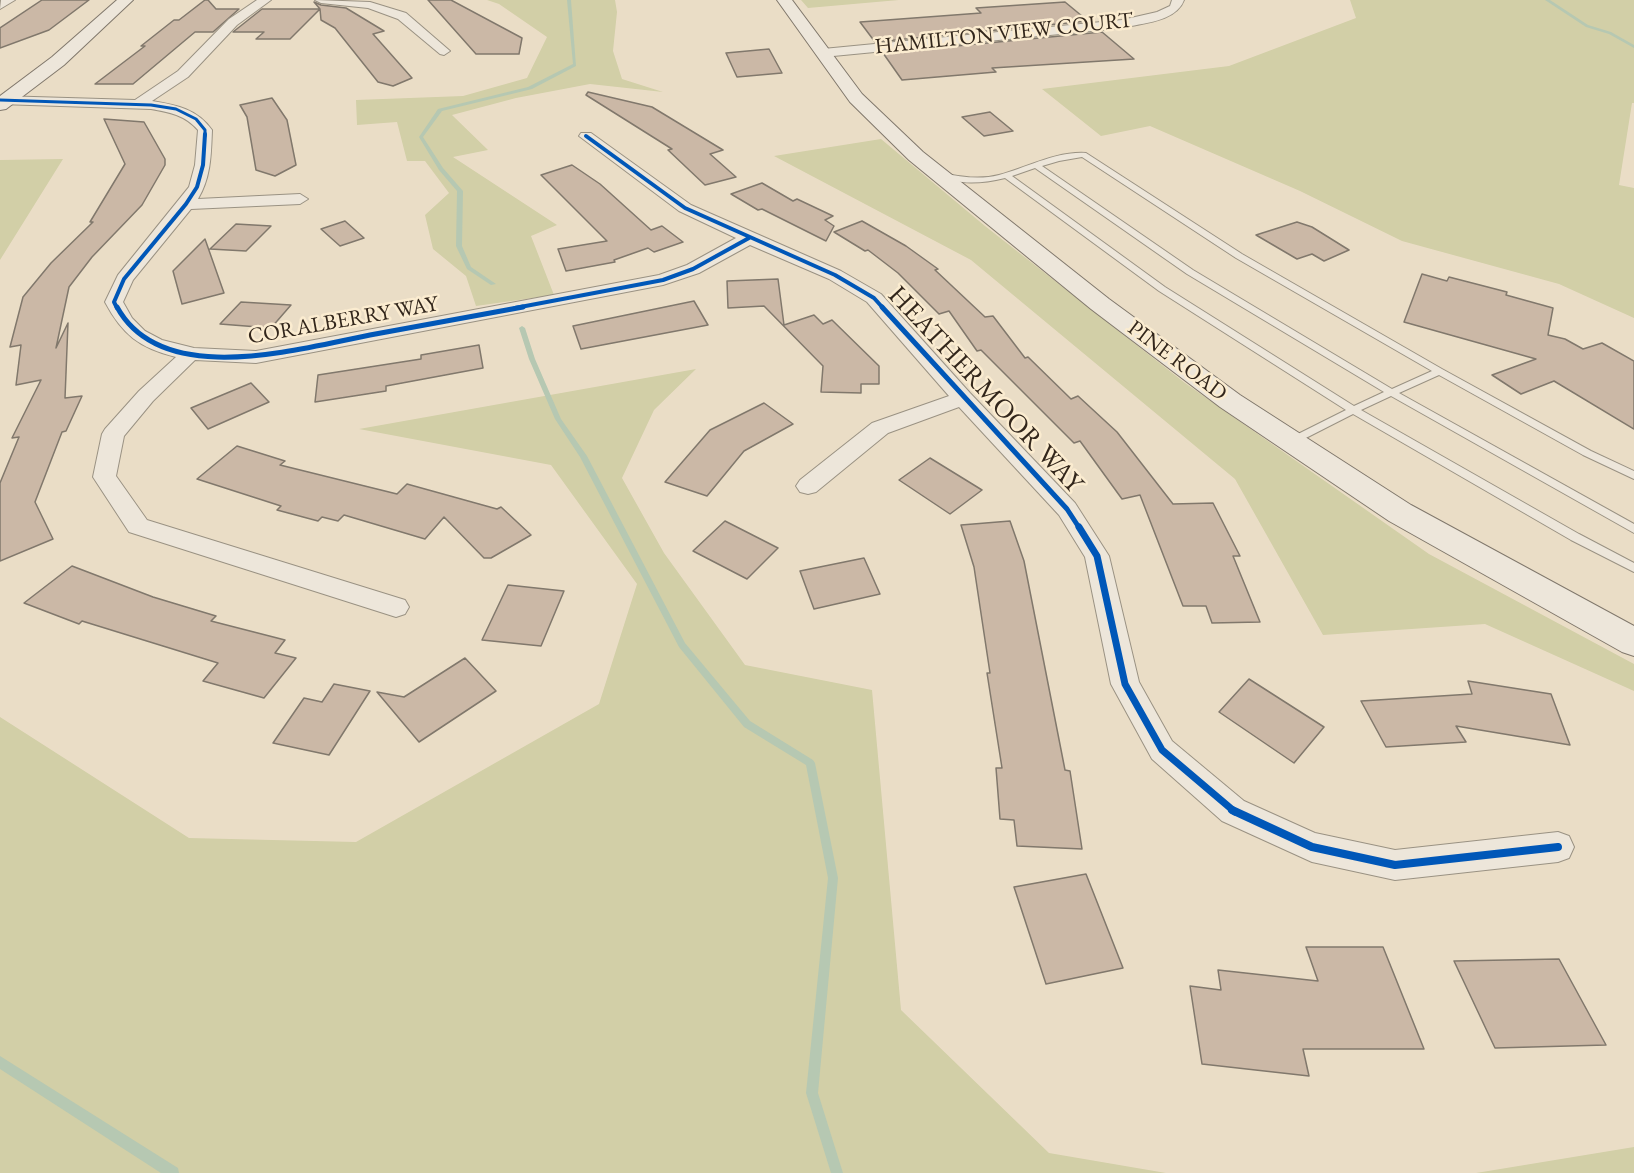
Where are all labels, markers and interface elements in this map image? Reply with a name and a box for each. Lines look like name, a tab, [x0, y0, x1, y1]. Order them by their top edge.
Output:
street label: HAMILTON VIEW COURT	[874, 7, 1134, 61]
street label: HEATHERMOOR WAY	[881, 280, 1089, 500]
street label: CORALBERRY WAY	[246, 291, 440, 351]
street label: PINE ROAD	[1122, 315, 1232, 407]

